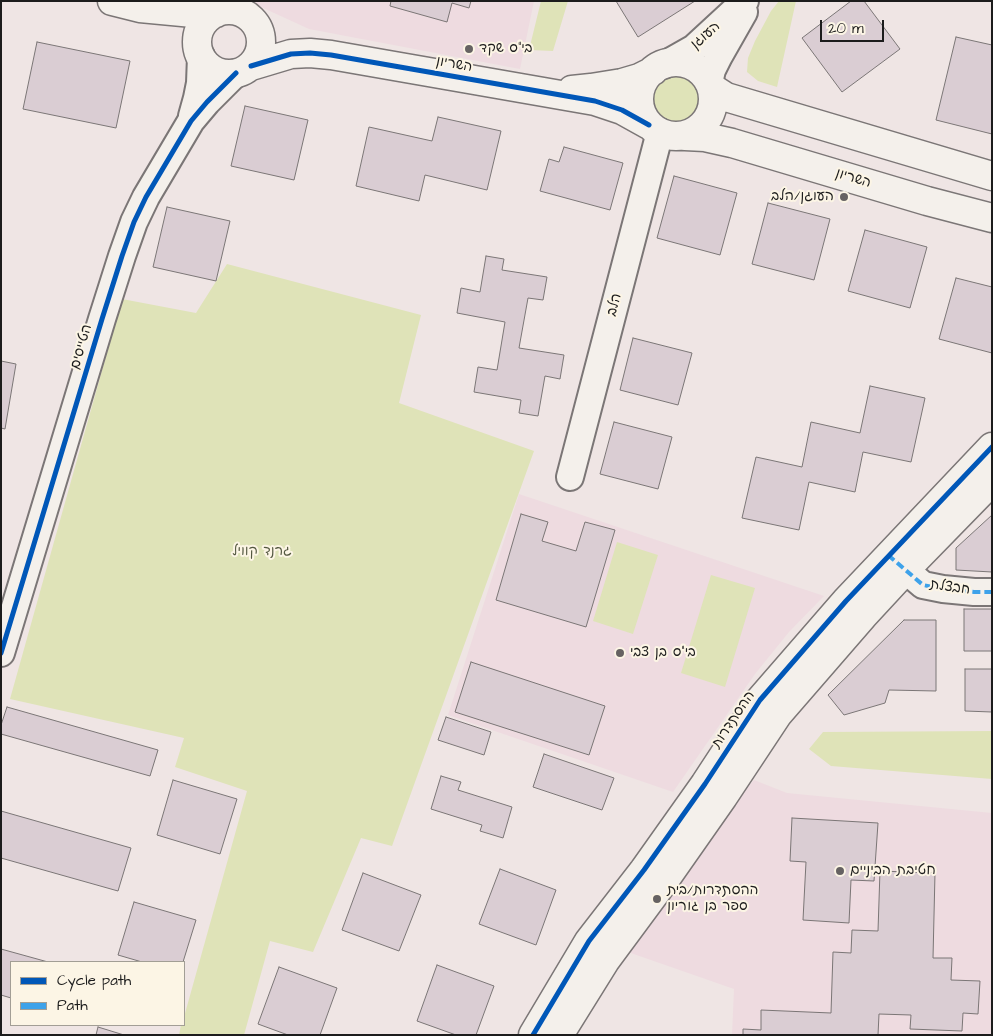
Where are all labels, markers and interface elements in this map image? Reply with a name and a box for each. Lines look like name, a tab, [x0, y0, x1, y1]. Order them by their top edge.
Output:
scale bar	[823, 10, 887, 42]
text: 20 m	[828, 18, 864, 39]
street label: העוגן	[688, 19, 724, 53]
place label: בי"ס שקד	[479, 41, 533, 57]
marker: בי"ס שקד	[463, 43, 475, 55]
street label: השריון	[435, 54, 473, 76]
street label: השריון	[833, 166, 873, 192]
place label: העוגן/הלב	[771, 189, 834, 205]
marker: העוגן/הלב	[838, 191, 850, 203]
street label: הלב	[604, 292, 626, 318]
street label: הטייסים	[68, 323, 96, 371]
park label: גרנד קוויל	[232, 544, 292, 560]
street label: חבצלת	[929, 577, 971, 599]
place label: בי"ס בן צבי	[630, 645, 696, 661]
marker: בי"ס בן צבי	[614, 647, 626, 659]
street label: ההסתדרות	[709, 688, 759, 752]
place label: חטיבת הביניים	[850, 863, 936, 879]
marker: חטיבת הביניים	[834, 865, 846, 877]
place label: ההסתדרות/בית ספר בן גוריון	[667, 883, 758, 916]
marker: ההסתדרות/בית ספר בן גוריון	[651, 893, 663, 905]
legend	[10, 961, 185, 1026]
text: Cycle path	[57, 970, 131, 991]
text: Path	[57, 995, 88, 1016]

